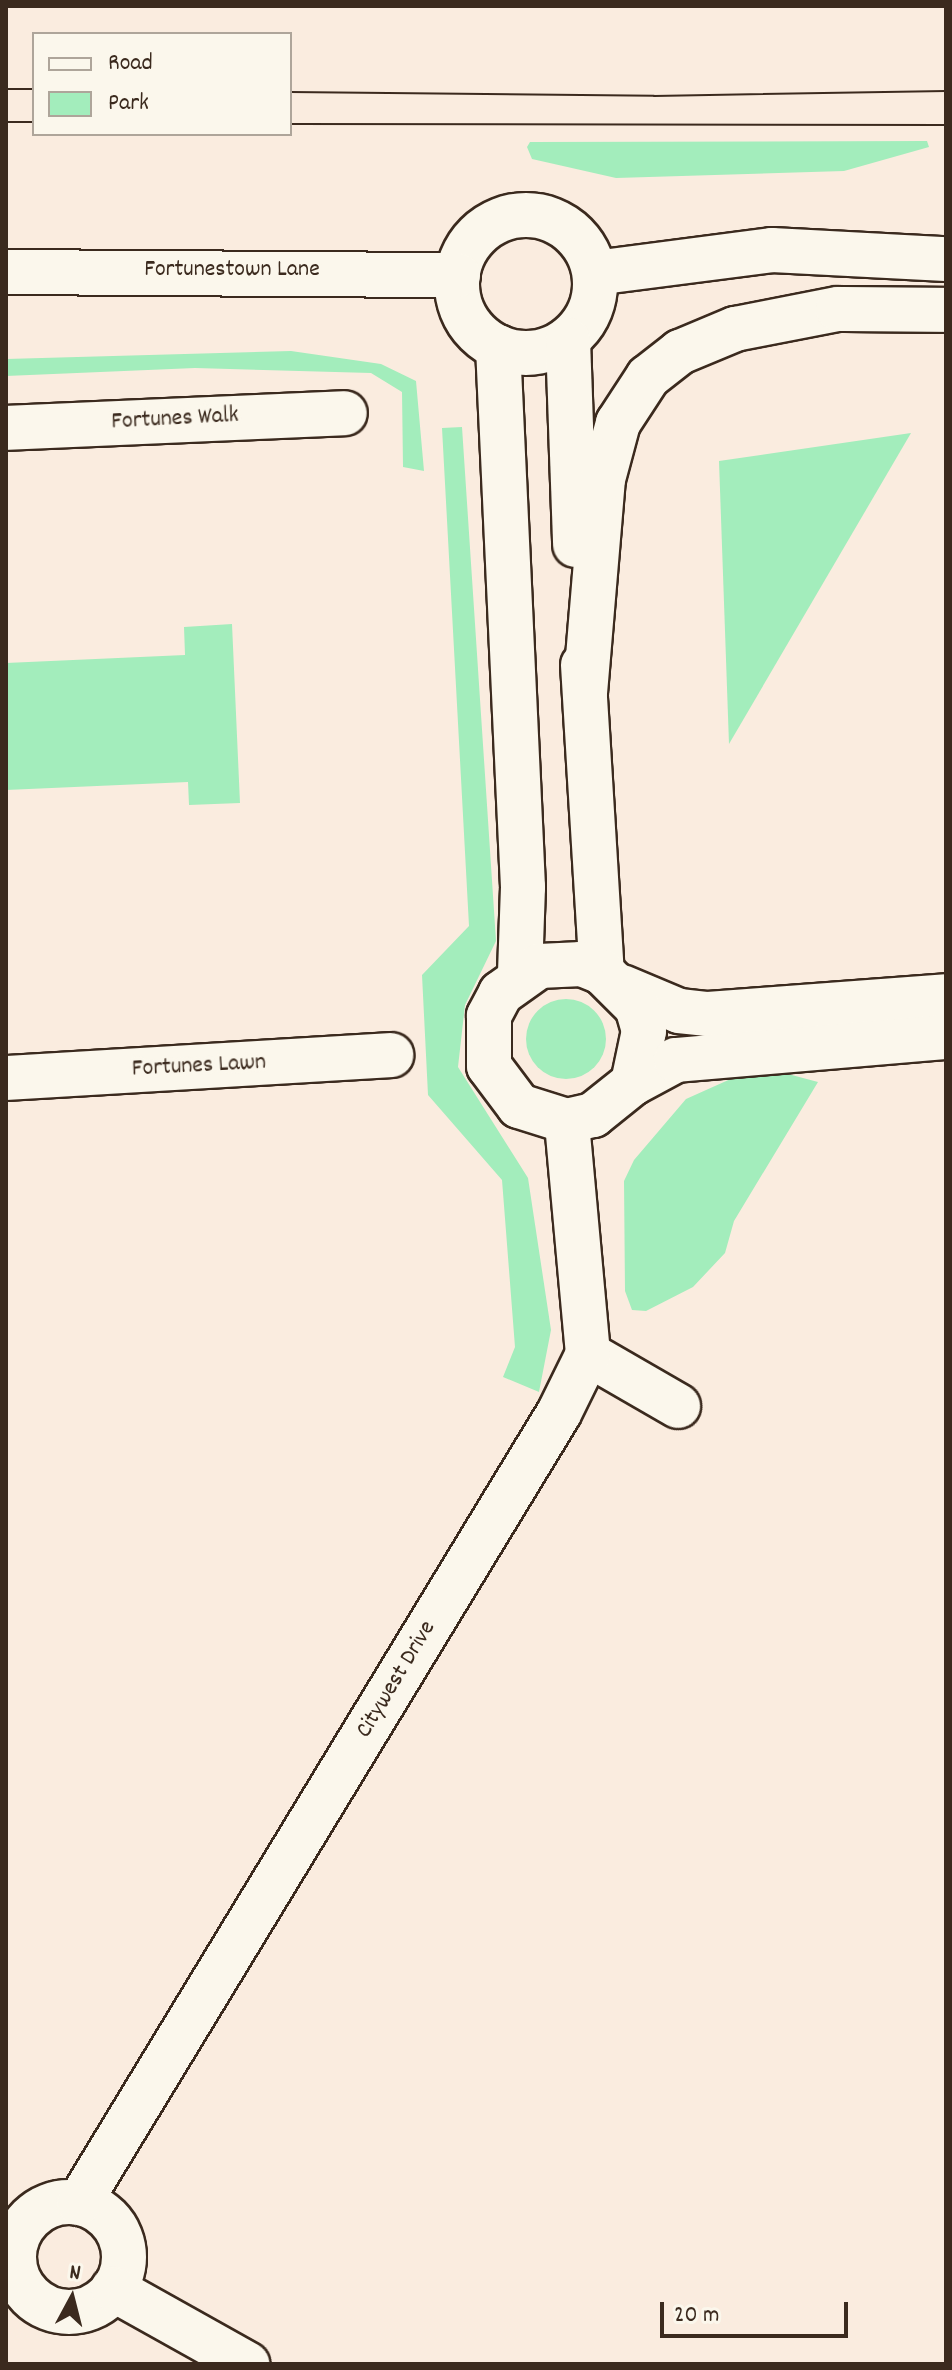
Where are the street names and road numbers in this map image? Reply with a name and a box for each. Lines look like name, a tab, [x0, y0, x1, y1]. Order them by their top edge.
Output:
street label: Fortunestown Lane	[144, 257, 320, 285]
street label: Fortunes Walk	[111, 402, 239, 438]
street label: Fortunes Lawn	[131, 1049, 267, 1085]
street label: Citywest Drive	[351, 1616, 443, 1744]

